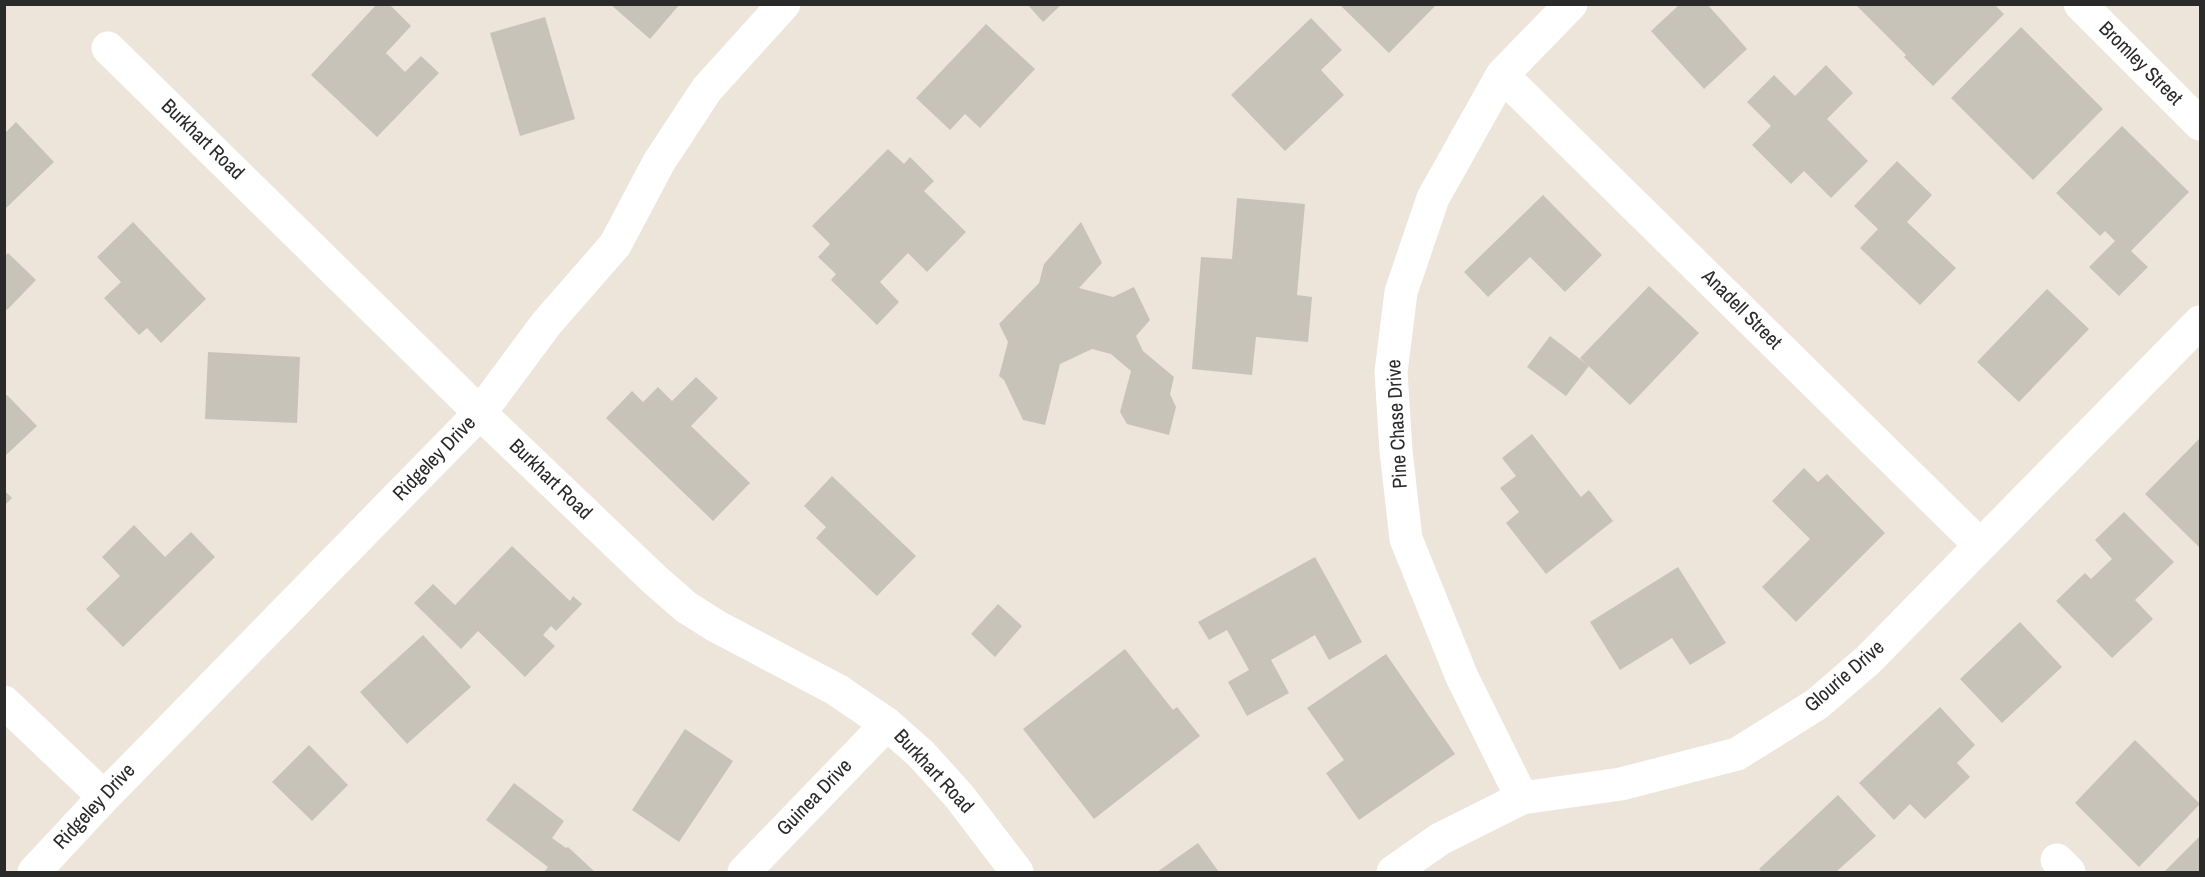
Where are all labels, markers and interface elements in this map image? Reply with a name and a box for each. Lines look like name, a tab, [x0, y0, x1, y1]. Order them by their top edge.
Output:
street label: Bromley Street	[2093, 17, 2187, 111]
street label: Burkhart Road	[156, 95, 248, 185]
street label: Anadell Street	[1696, 265, 1786, 355]
street label: Pine Chase Drive	[1383, 359, 1413, 489]
street label: Ridgeley Drive	[389, 412, 481, 506]
street label: Burkhart Road	[504, 435, 596, 525]
street label: Glourie Drive	[1800, 636, 1890, 718]
street label: Burkhart Road	[888, 725, 978, 819]
street label: Guinea Drive	[772, 755, 858, 841]
street label: Ridgeley Drive	[49, 759, 141, 855]

